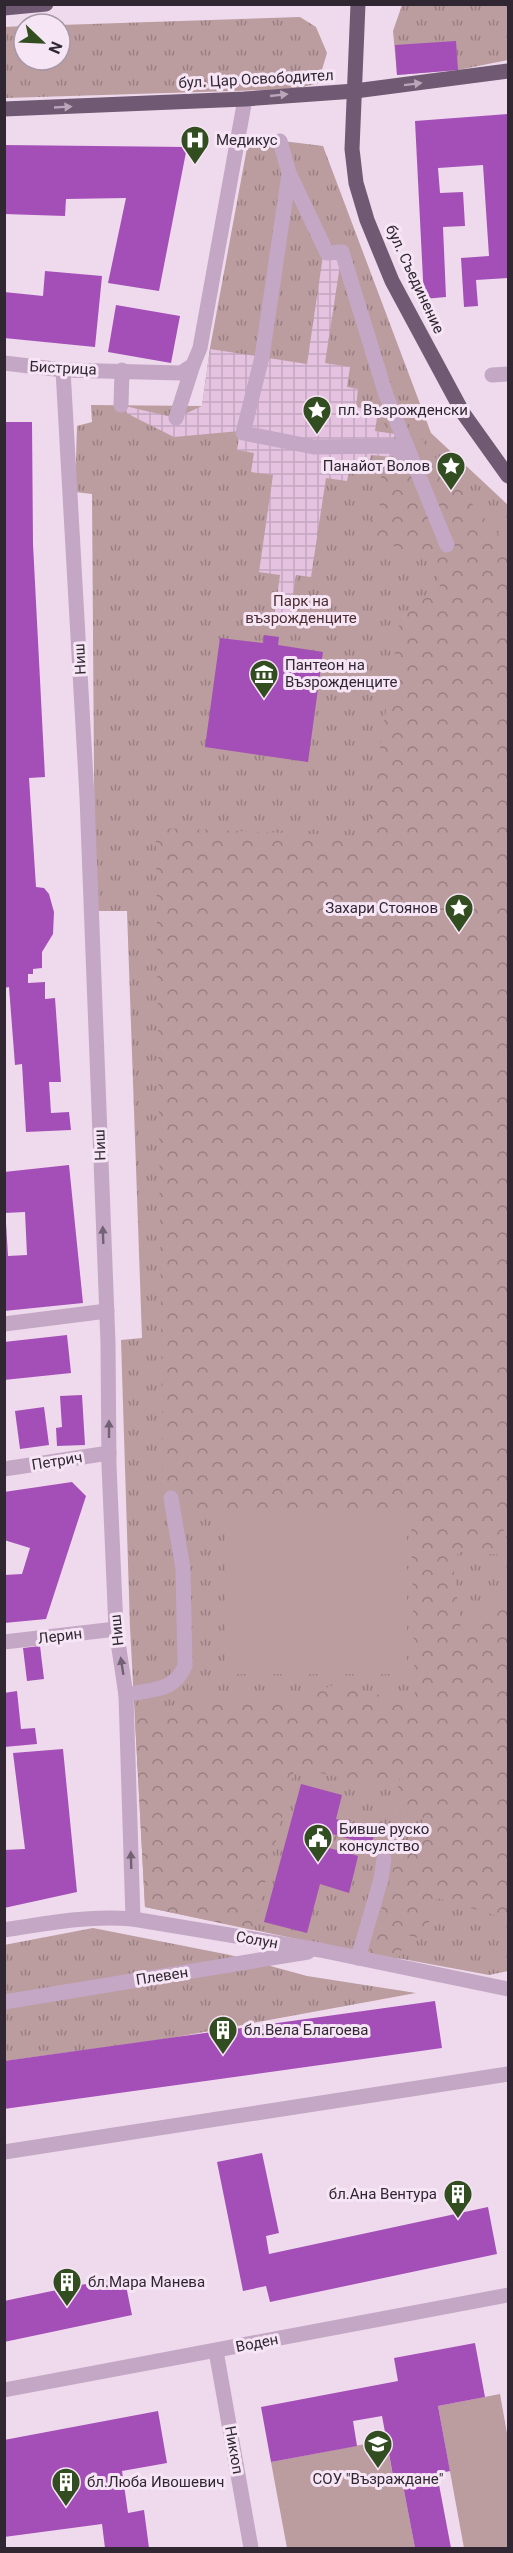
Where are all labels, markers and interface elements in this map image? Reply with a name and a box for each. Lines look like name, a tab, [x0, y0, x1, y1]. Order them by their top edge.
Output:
north arrow	[12, 12, 72, 72]
text: N	[44, 39, 66, 57]
street label: бул. Цар Освободител	[178, 66, 334, 92]
one-way arrow	[403, 79, 422, 88]
one-way arrow	[269, 90, 288, 100]
one-way arrow	[53, 102, 72, 111]
hospital icon: Медикус	[179, 124, 211, 166]
place label: Медикус	[216, 131, 278, 149]
street label: бул. Съединение	[382, 222, 448, 336]
street label: Бистрица	[29, 357, 97, 379]
place icon: пл. Възрожденски	[301, 394, 333, 436]
place label: пл. Възрожденски	[338, 401, 468, 419]
place icon: Панайот Волов	[435, 450, 467, 492]
place label: Панайот Волов	[323, 457, 430, 475]
park label: Парк на възрожденците	[245, 592, 357, 627]
street label: Ниш	[70, 643, 90, 675]
place label: Пантеон на Възрожденците	[285, 656, 397, 691]
museum icon: Пантеон на Възрожденците	[248, 658, 280, 700]
place icon: Захари Стоянов	[443, 892, 475, 934]
place label: Захари Стоянов	[325, 899, 438, 917]
street label: Ниш	[90, 1129, 110, 1161]
one-way arrow	[99, 1225, 108, 1244]
one-way arrow	[104, 1420, 114, 1439]
street label: Петрич	[30, 1448, 84, 1474]
street label: Ниш	[106, 1613, 128, 1647]
street label: Лерин	[37, 1624, 83, 1648]
one-way arrow	[117, 1656, 126, 1675]
place label: Бивше руско консулство	[339, 1820, 429, 1855]
public building icon: Бивше руско консулство	[302, 1822, 334, 1864]
one-way arrow	[126, 1851, 136, 1870]
street label: Солун	[234, 1927, 280, 1953]
street label: Плевен	[135, 1963, 189, 1989]
building icon: бл.Вела Благоева	[207, 2014, 239, 2056]
place label: бл.Вела Благоева	[244, 2021, 368, 2039]
building icon: бл.Ана Вентура	[442, 2178, 474, 2220]
place label: бл.Ана Вентура	[329, 2185, 437, 2203]
building icon: бл.Мара Манева	[51, 2266, 83, 2308]
place label: бл.Мара Манева	[88, 2273, 205, 2291]
street label: Воден	[234, 2330, 280, 2356]
street label: Никюп	[221, 2425, 247, 2475]
school or university icon: СОУ "Възраждане"	[362, 2428, 394, 2470]
building icon: бл.Люба Ивошевич	[50, 2466, 82, 2508]
place label: СОУ "Възраждане"	[313, 2470, 444, 2488]
place label: бл.Люба Ивошевич	[87, 2473, 224, 2491]

